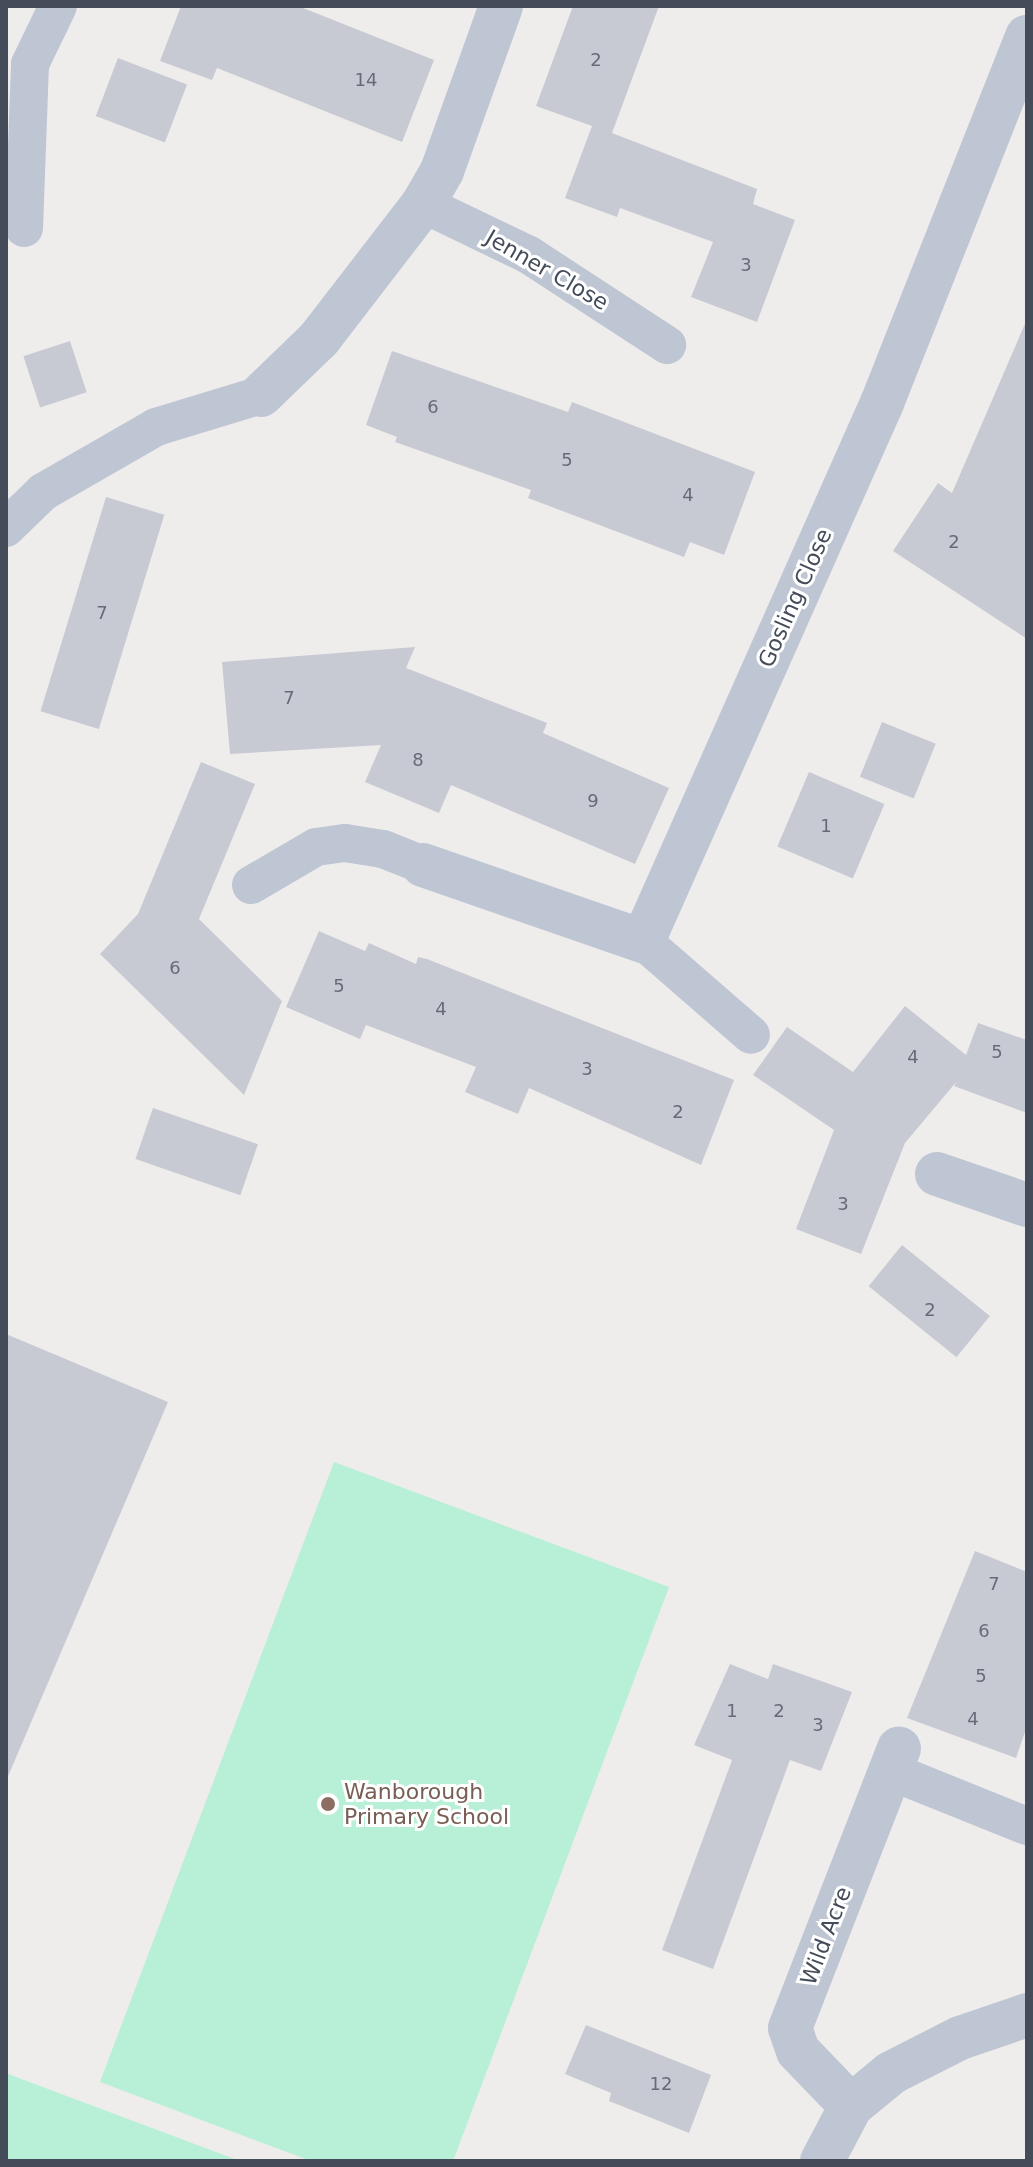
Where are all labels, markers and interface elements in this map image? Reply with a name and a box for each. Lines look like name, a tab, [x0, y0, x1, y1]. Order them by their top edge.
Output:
house number: 2	[590, 49, 602, 71]
house number: 14	[355, 69, 377, 91]
street label: Jenner Close	[481, 224, 613, 316]
house number: 3	[740, 254, 752, 276]
house number: 6	[427, 396, 439, 418]
house number: 5	[561, 449, 573, 471]
house number: 4	[682, 484, 694, 506]
street label: Gosling Close	[753, 525, 837, 671]
house number: 2	[948, 531, 960, 553]
house number: 7	[96, 602, 108, 624]
house number: 7	[283, 687, 295, 709]
house number: 8	[412, 749, 424, 771]
house number: 9	[587, 790, 599, 812]
house number: 1	[820, 815, 832, 837]
house number: 6	[169, 957, 181, 979]
house number: 5	[333, 975, 345, 997]
house number: 4	[435, 998, 447, 1020]
house number: 5	[991, 1041, 1003, 1063]
house number: 4	[907, 1046, 919, 1068]
house number: 3	[581, 1058, 593, 1080]
house number: 2	[672, 1101, 684, 1123]
house number: 3	[837, 1193, 849, 1215]
house number: 2	[924, 1299, 936, 1321]
house number: 7	[988, 1573, 1000, 1595]
house number: 6	[978, 1620, 990, 1642]
house number: 5	[975, 1665, 987, 1687]
house number: 1	[726, 1700, 738, 1722]
house number: 2	[773, 1700, 785, 1722]
house number: 4	[967, 1708, 979, 1730]
house number: 3	[812, 1714, 824, 1736]
place label: Wanborough Primary School	[344, 1778, 509, 1830]
marker: Wanborough Primary School	[319, 1795, 337, 1813]
street label: Wild Acre	[795, 1883, 857, 1989]
house number: 12	[650, 2073, 672, 2095]

